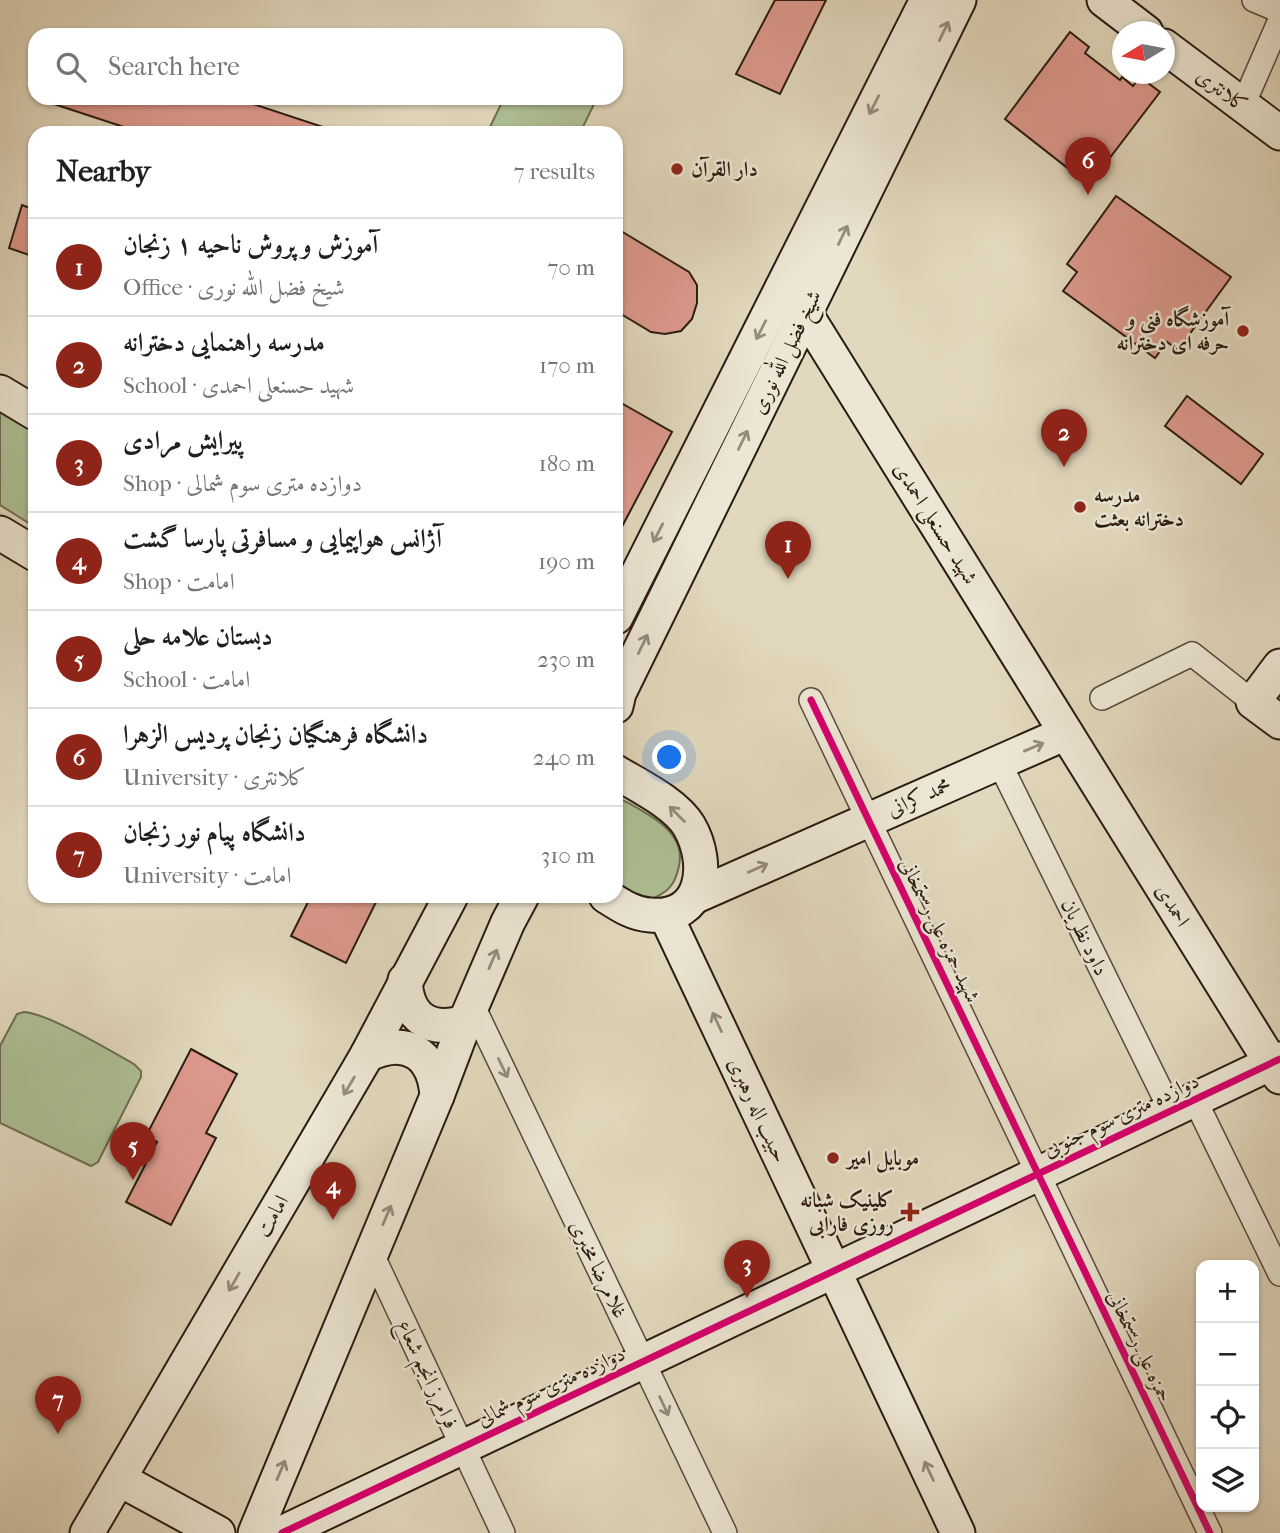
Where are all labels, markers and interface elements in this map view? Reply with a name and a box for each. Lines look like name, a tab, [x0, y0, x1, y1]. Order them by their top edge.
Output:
one-way arrow	[937, 21, 951, 42]
north arrow	[1112, 21, 1175, 84]
search box	[28, 28, 623, 105]
icon: search	[52, 48, 90, 86]
text: Search here	[108, 51, 240, 82]
street label: کلانتری	[1192, 63, 1252, 117]
one-way arrow	[866, 94, 880, 115]
pin: 6	[1065, 137, 1111, 195]
text: Nearby	[56, 154, 151, 189]
place label: دار القرآن	[691, 156, 758, 183]
text: 7 results	[514, 158, 595, 185]
marker: دار القرآن	[669, 161, 685, 177]
one-way arrow	[837, 225, 851, 246]
text: آموزش و پروش ناحیه ۱ زنجان	[123, 229, 378, 260]
text: 1	[75, 254, 83, 281]
text: 70 m	[547, 254, 595, 281]
text: Office · شیخ فضل الله نوری	[123, 274, 345, 301]
street label: شیخ فضل الله نوری	[741, 284, 833, 421]
place label: آموزشگاه فنی و حرفه ای دخترانه	[1117, 305, 1231, 356]
one-way arrow	[753, 319, 767, 340]
marker: آموزشگاه فنی و حرفه ای دخترانه	[1235, 323, 1251, 339]
text: مدرسه راهنمایی دخترانه	[123, 327, 325, 358]
text: 2	[73, 352, 85, 379]
text: 170 m	[539, 352, 595, 379]
text: School · شهید حسنعلی احمدی	[123, 372, 354, 399]
pin: 2	[1041, 409, 1087, 467]
text: پیرایش مرادی	[123, 425, 243, 456]
one-way arrow	[737, 430, 751, 451]
text: 3	[74, 450, 84, 477]
text: 180 m	[538, 450, 595, 477]
street label: شهید حسنعلی احمدی	[886, 458, 983, 590]
text: Shop · دوازده متری سوم شمالی	[123, 470, 362, 497]
place label: مدرسه دخترانه بعثت	[1094, 483, 1184, 532]
marker: مدرسه دخترانه بعثت	[1072, 499, 1088, 515]
pin: 1	[765, 521, 811, 579]
one-way arrow	[651, 522, 665, 543]
text: آژانس هواپیمایی و مسافرتی پارسا گشت	[123, 523, 442, 554]
text: 4	[72, 548, 86, 575]
text: 190 m	[538, 548, 595, 575]
text: Shop · امامت	[123, 568, 235, 595]
text: دبستان علامه حلی	[123, 621, 273, 652]
one-way arrow	[637, 634, 651, 655]
text: 5	[74, 646, 84, 673]
text: 230 m	[537, 646, 595, 673]
text: School · امامت	[123, 666, 250, 693]
text: دانشگاه فرهنگیان زنجان پردیس الزهرا	[123, 719, 428, 750]
your location	[652, 740, 686, 774]
one-way arrow	[1022, 740, 1044, 753]
text: 6	[73, 744, 85, 771]
text: 240 m	[533, 744, 595, 771]
text: University · کلانتری	[123, 764, 306, 791]
street label: محمد کرانی	[883, 772, 955, 823]
one-way arrow	[669, 805, 686, 822]
text: دانشگاه پیام نور زنجان	[123, 817, 306, 848]
text: 7	[73, 842, 85, 869]
text: 310 m	[541, 842, 595, 869]
street label: شهید حمزه علی رستمخانی	[891, 854, 985, 1008]
one-way arrow	[747, 861, 768, 874]
text: University · امامت	[123, 862, 291, 889]
street label: احمدی	[1151, 879, 1195, 931]
street label: داود نظریان	[1055, 895, 1114, 980]
one-way arrow	[487, 949, 500, 970]
one-way arrow	[709, 1012, 723, 1033]
street label: حبیب اله رهبری	[721, 1054, 793, 1167]
one-way arrow	[496, 1057, 510, 1078]
street label: دوازده متری سوم جنوبی	[1039, 1068, 1205, 1167]
one-way arrow	[342, 1075, 356, 1095]
pin: 5	[110, 1122, 156, 1180]
place label: موبایل امیر	[845, 1146, 919, 1173]
marker: موبایل امیر	[825, 1150, 841, 1166]
pin: 4	[310, 1162, 356, 1220]
place label: کلینیک شبانه روزی فارابی	[800, 1188, 894, 1239]
street label: امامت	[251, 1191, 293, 1241]
marker: کلینیک شبانه روزی فارابی	[900, 1202, 920, 1222]
one-way arrow	[381, 1204, 394, 1226]
street label: غلامرضا مخبری	[562, 1216, 633, 1323]
pin: 3	[724, 1240, 770, 1298]
map controls	[1196, 1260, 1259, 1512]
button: +	[1196, 1260, 1259, 1323]
one-way arrow	[227, 1271, 240, 1292]
street label: حمزه علی رستمخانی	[1099, 1286, 1177, 1408]
street label: فرامرز انجم شعاع	[385, 1316, 464, 1436]
button: −	[1196, 1323, 1259, 1386]
street label: دوازده متری سوم شمالی	[473, 1341, 631, 1436]
pin: 7	[35, 1376, 81, 1434]
button: locate	[1196, 1386, 1259, 1449]
one-way arrow	[658, 1395, 671, 1416]
button: layers	[1196, 1449, 1259, 1512]
one-way arrow	[275, 1460, 288, 1481]
one-way arrow	[922, 1461, 935, 1482]

